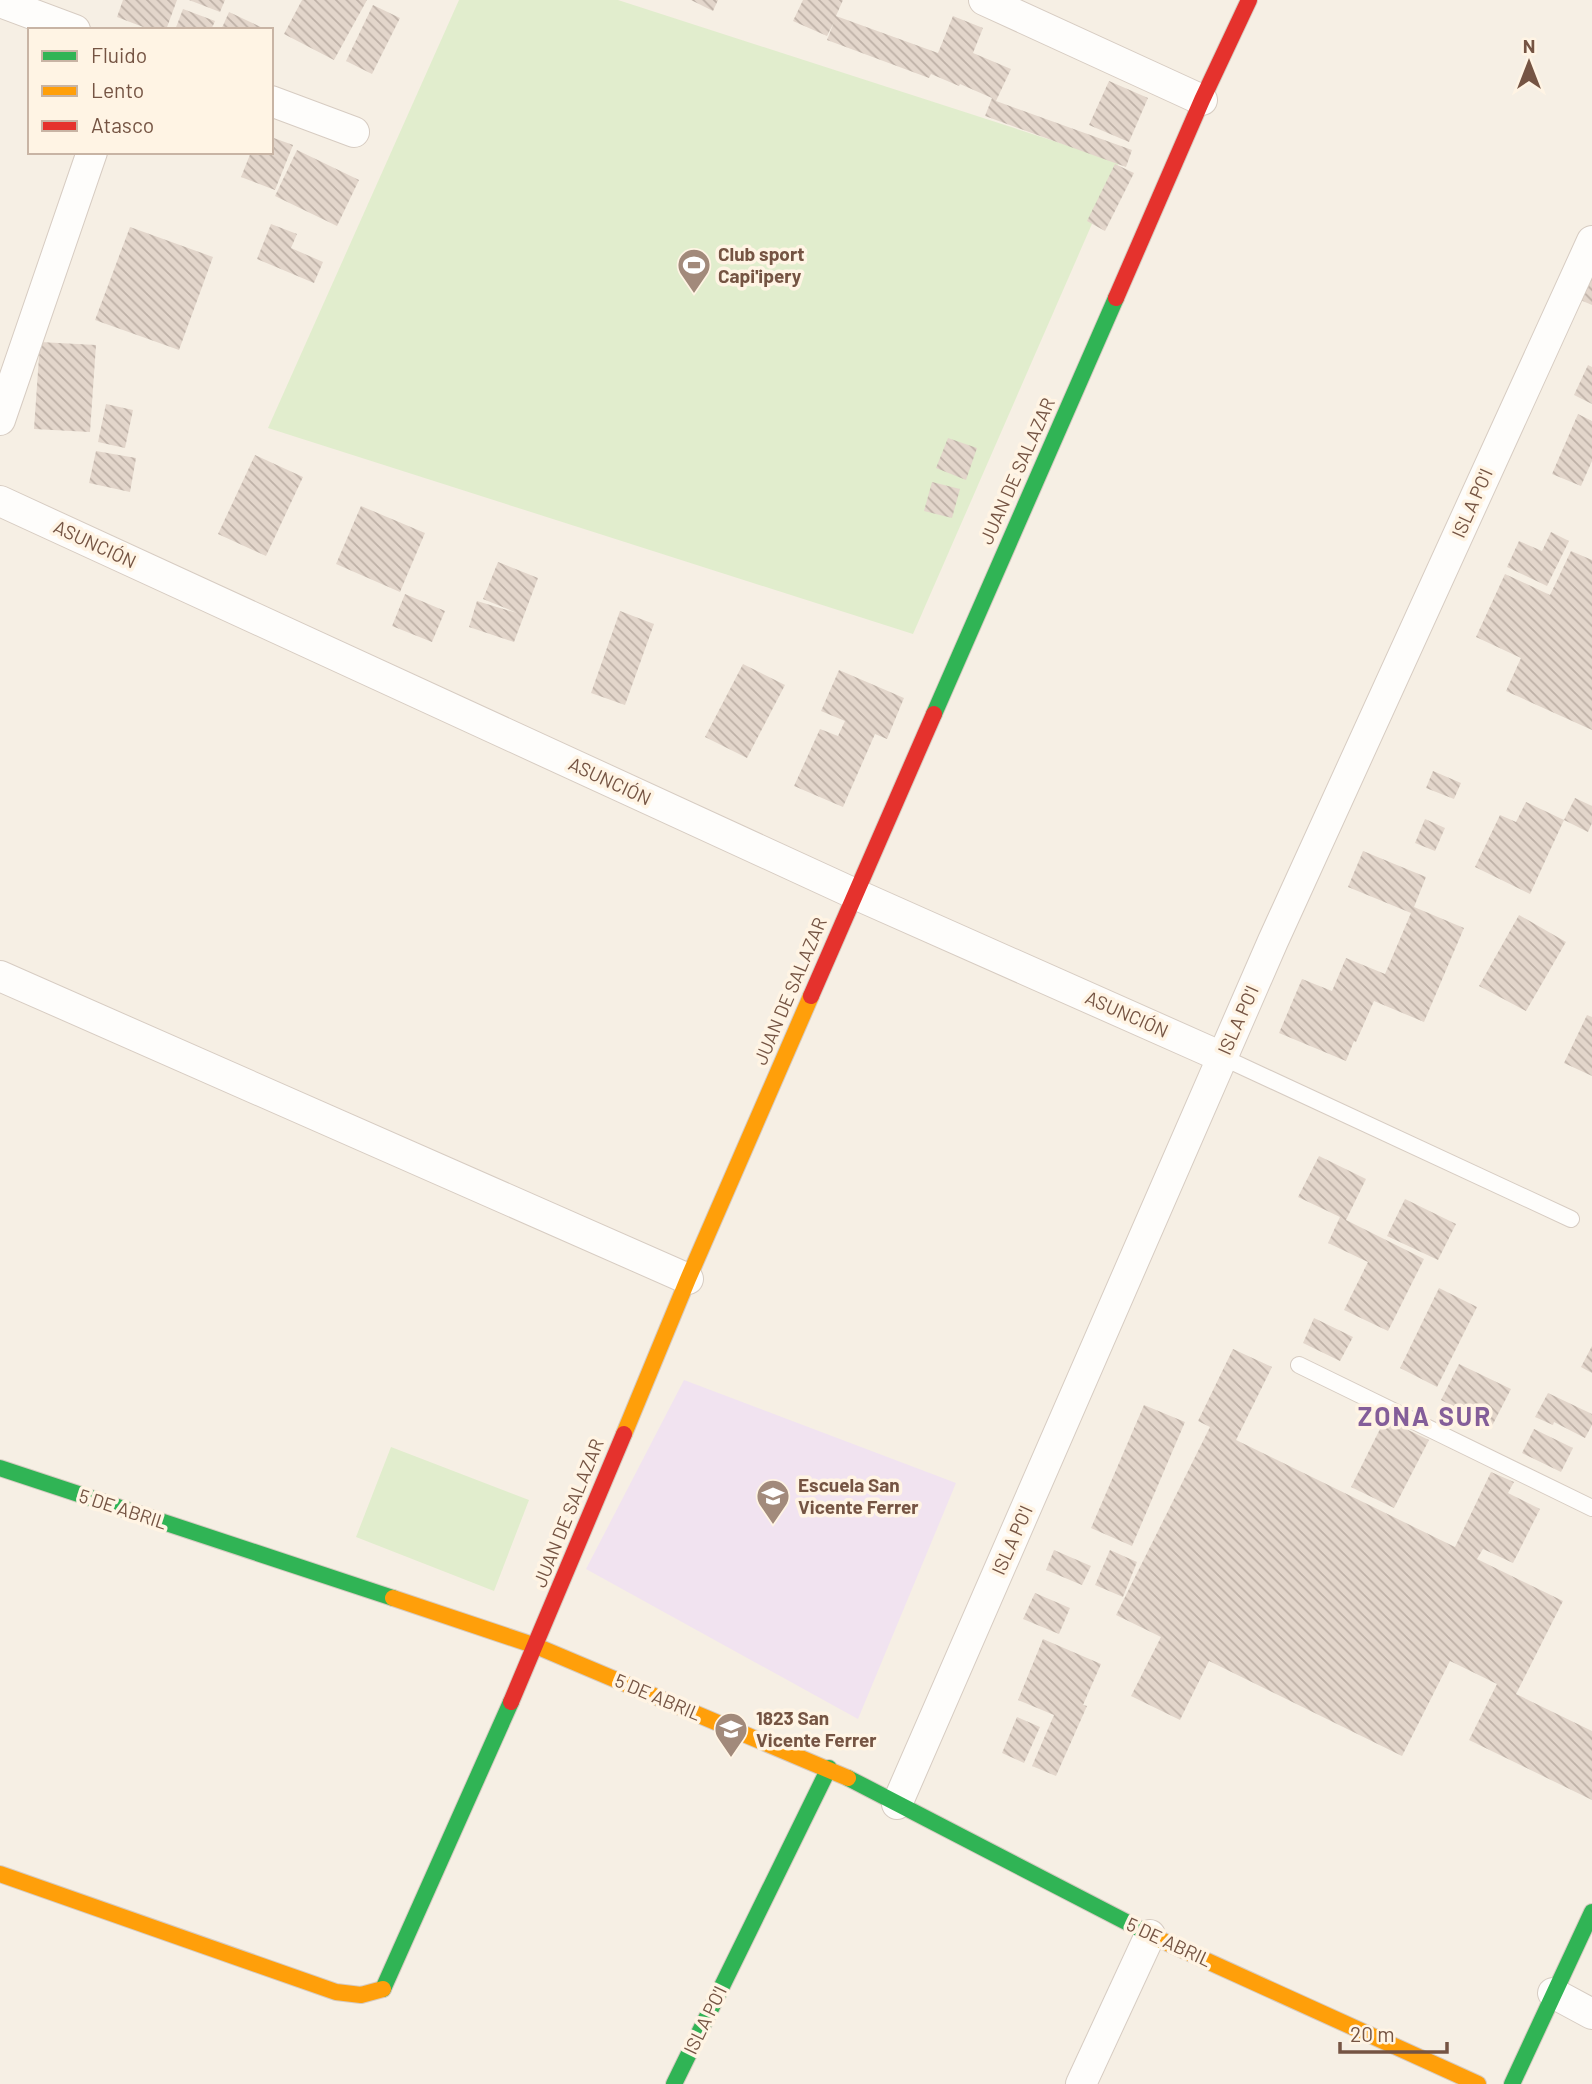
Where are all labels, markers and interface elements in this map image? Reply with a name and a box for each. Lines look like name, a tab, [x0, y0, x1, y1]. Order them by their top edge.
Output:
legend	[28, 28, 273, 154]
north arrow	[1494, 28, 1564, 98]
text: N	[1523, 34, 1535, 57]
text: Fluido	[91, 42, 147, 67]
text: Lento	[91, 77, 144, 102]
text: Atasco	[91, 112, 154, 137]
place label: Club sport Capi'ipery	[718, 242, 805, 287]
sports icon: Club sport Capi'ipery	[675, 246, 713, 295]
street label: JUAN DE SALAZAR	[974, 394, 1059, 548]
street label: ISLA PO'I	[1446, 465, 1497, 541]
street label: ASUNCIÓN	[50, 514, 140, 573]
street label: ASUNCIÓN	[565, 751, 655, 810]
street label: JUAN DE SALAZAR	[748, 914, 831, 1068]
street label: ISLA PO'I	[1212, 982, 1263, 1058]
street label: ASUNCIÓN	[1082, 985, 1172, 1042]
district label: ZONA SUR	[1358, 1400, 1492, 1431]
street label: JUAN DE SALAZAR	[527, 1435, 608, 1590]
place label: Escuela San Vicente Ferrer	[798, 1473, 919, 1518]
school or university icon: Escuela San Vicente Ferrer	[754, 1477, 792, 1526]
street label: 5 DE ABRIL	[76, 1483, 170, 1534]
street label: ISLA PO'I	[986, 1502, 1037, 1578]
street label: 5 DE ABRIL	[612, 1668, 705, 1725]
place label: 1823 San Vicente Ferrer	[756, 1706, 877, 1751]
school or university icon: 1823 San Vicente Ferrer	[712, 1710, 750, 1759]
street label: 5 DE ABRIL	[1123, 1912, 1216, 1971]
street label: ISLA PO'I	[678, 1982, 731, 2058]
scale bar	[1340, 2010, 1447, 2054]
text: 20 m	[1350, 2021, 1395, 2046]

